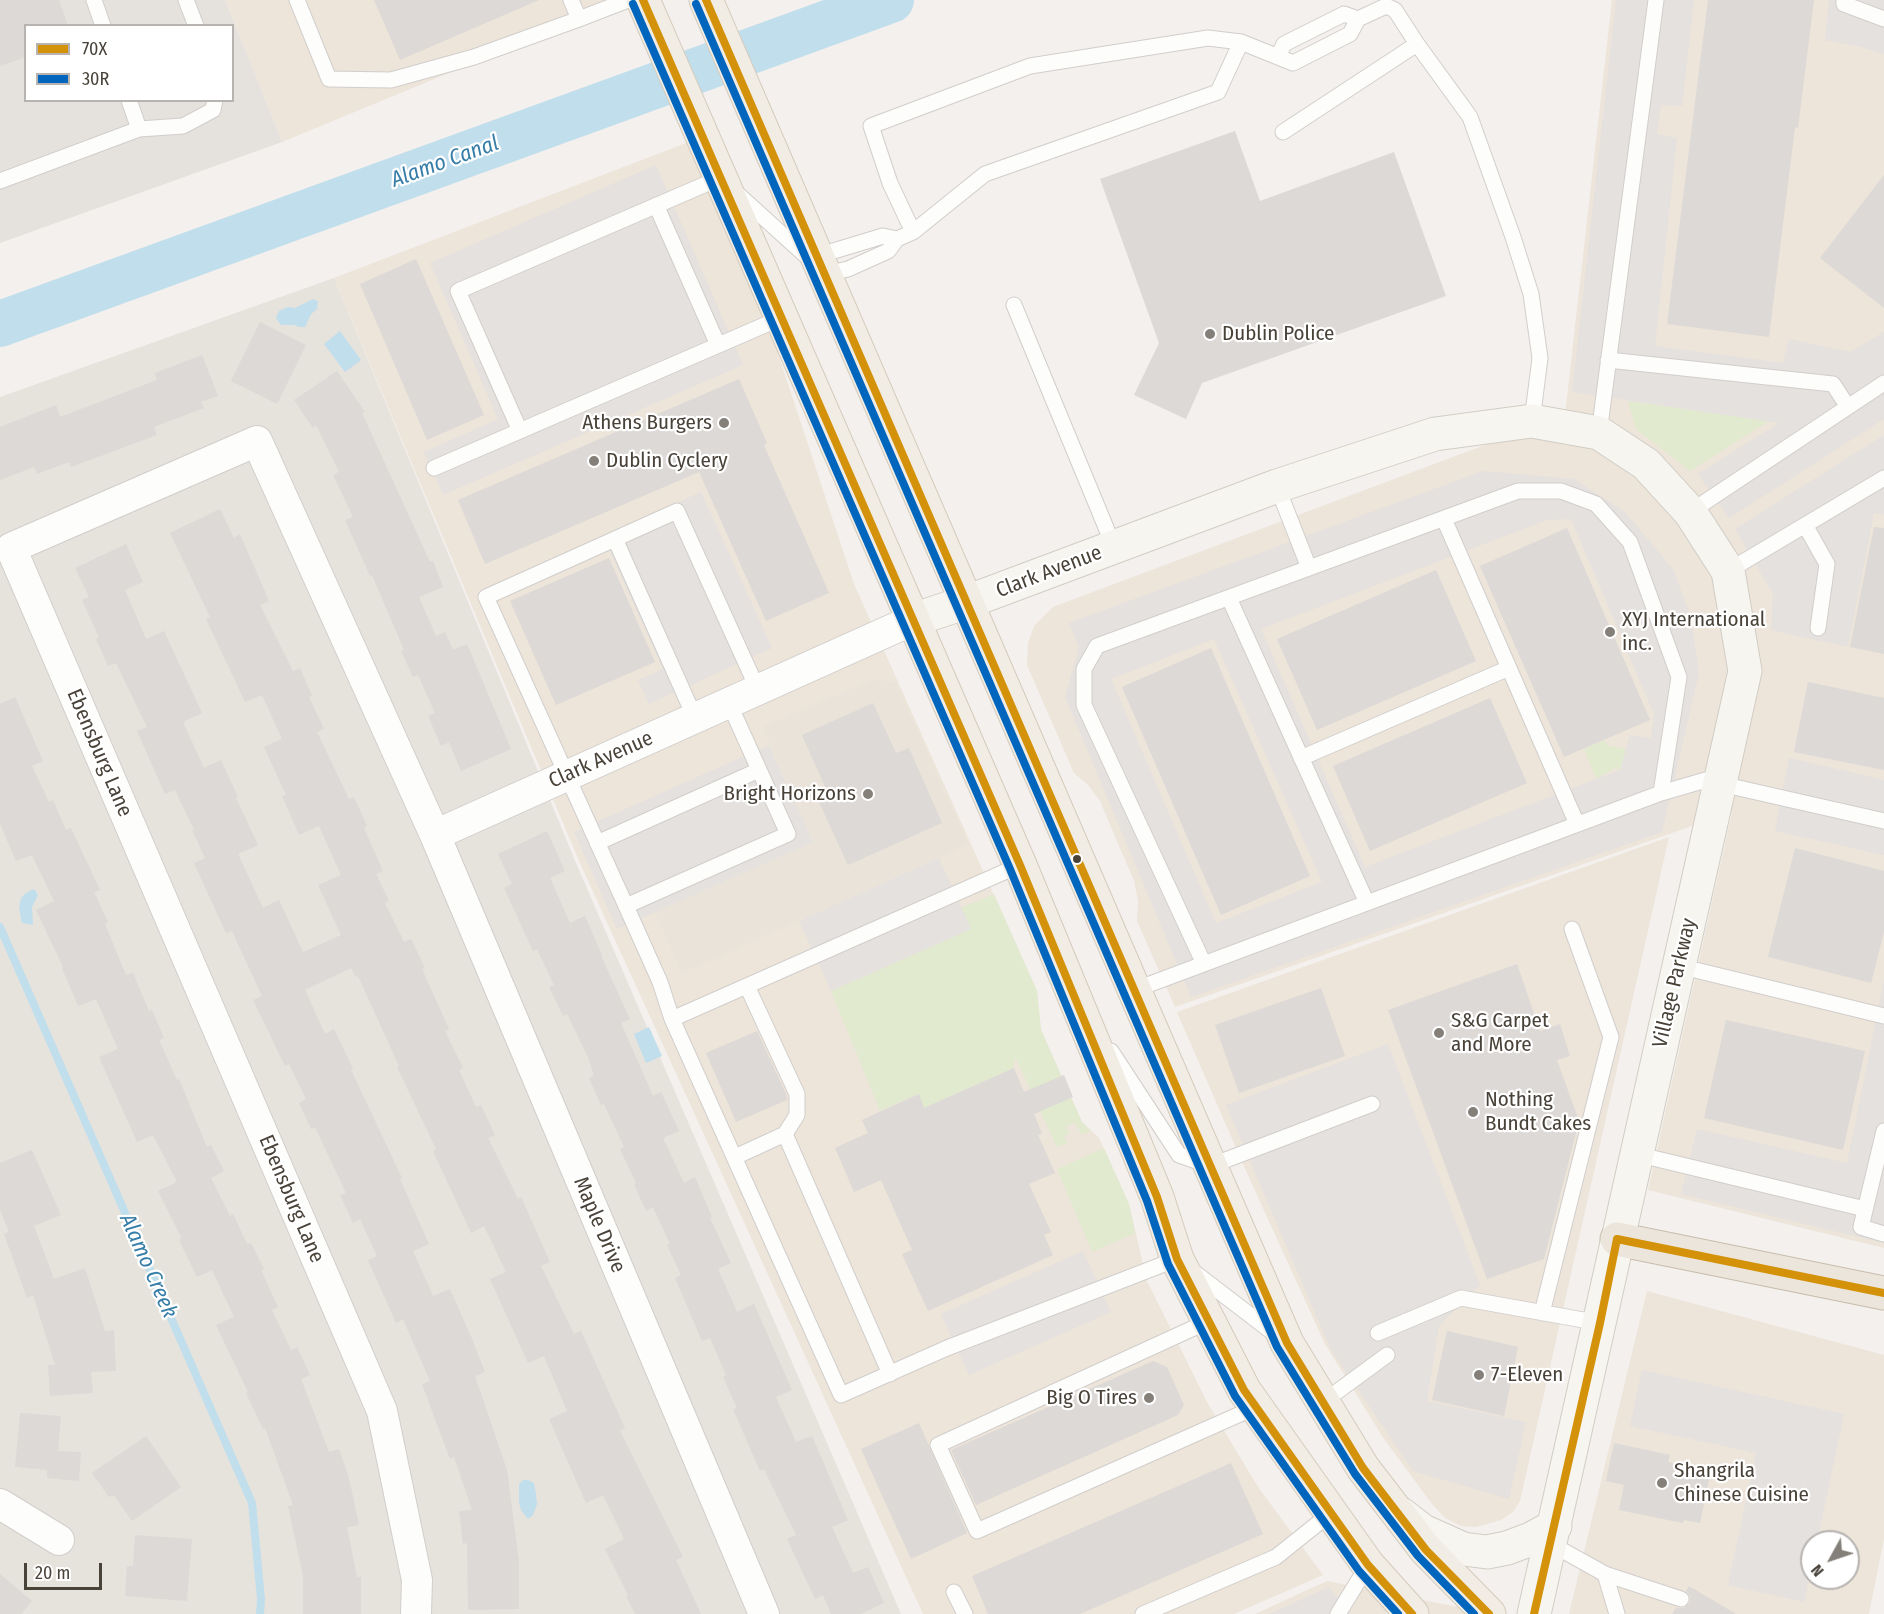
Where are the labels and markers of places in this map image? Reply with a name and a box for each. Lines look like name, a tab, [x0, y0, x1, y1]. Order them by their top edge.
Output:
place label: Dublin Police	[1222, 321, 1334, 347]
marker: Dublin Police	[1203, 327, 1217, 341]
place label: Athens Burgers	[582, 410, 712, 436]
marker: Athens Burgers	[717, 416, 731, 430]
place label: Dublin Cyclery	[606, 448, 728, 474]
marker: Dublin Cyclery	[587, 454, 601, 468]
place label: XYJ International inc.	[1622, 607, 1765, 657]
marker: XYJ International inc.	[1603, 625, 1617, 639]
place label: Bright Horizons	[724, 781, 856, 807]
marker: Bright Horizons	[861, 787, 875, 801]
unlabelled marker	[1071, 853, 1083, 865]
place label: S&G Carpet and More	[1451, 1008, 1549, 1058]
marker: S&G Carpet and More	[1432, 1026, 1446, 1040]
place label: Nothing Bundt Cakes	[1485, 1087, 1591, 1137]
marker: Nothing Bundt Cakes	[1466, 1105, 1480, 1119]
place label: 7-Eleven	[1491, 1362, 1563, 1388]
marker: 7-Eleven	[1472, 1368, 1486, 1382]
place label: Big O Tires	[1046, 1385, 1137, 1411]
marker: Big O Tires	[1142, 1391, 1156, 1405]
place label: Shangrila Chinese Cuisine	[1674, 1458, 1809, 1508]
marker: Shangrila Chinese Cuisine	[1655, 1476, 1669, 1490]

